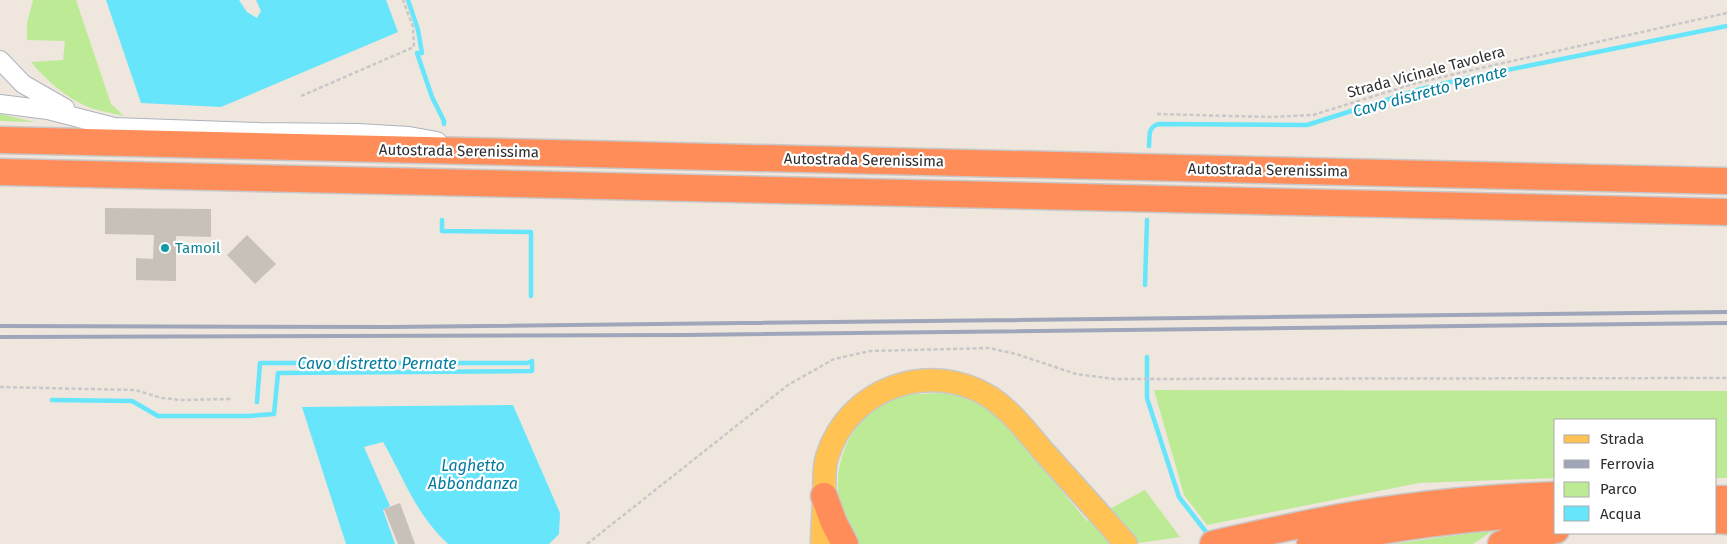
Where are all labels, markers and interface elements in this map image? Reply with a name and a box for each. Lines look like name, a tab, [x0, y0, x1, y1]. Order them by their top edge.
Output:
street label: Strada Vicinale Tavolera	[1345, 42, 1507, 102]
water label: Cavo distretto Pernate	[1351, 61, 1509, 121]
street label: Autostrada Serenissima	[379, 141, 539, 161]
street label: Autostrada Serenissima	[784, 150, 944, 170]
street label: Autostrada Serenissima	[1188, 160, 1348, 180]
place label: Tamoil	[175, 239, 221, 257]
marker: Tamoil	[159, 242, 171, 254]
water label: Cavo distretto Pernate	[297, 354, 457, 373]
legend	[1554, 419, 1717, 534]
text: Strada	[1600, 430, 1644, 448]
text: Ferrovia	[1600, 455, 1655, 473]
water label: Laghetto Abbondanza	[427, 456, 518, 493]
text: Parco	[1600, 480, 1637, 498]
text: Acqua	[1600, 505, 1641, 523]

